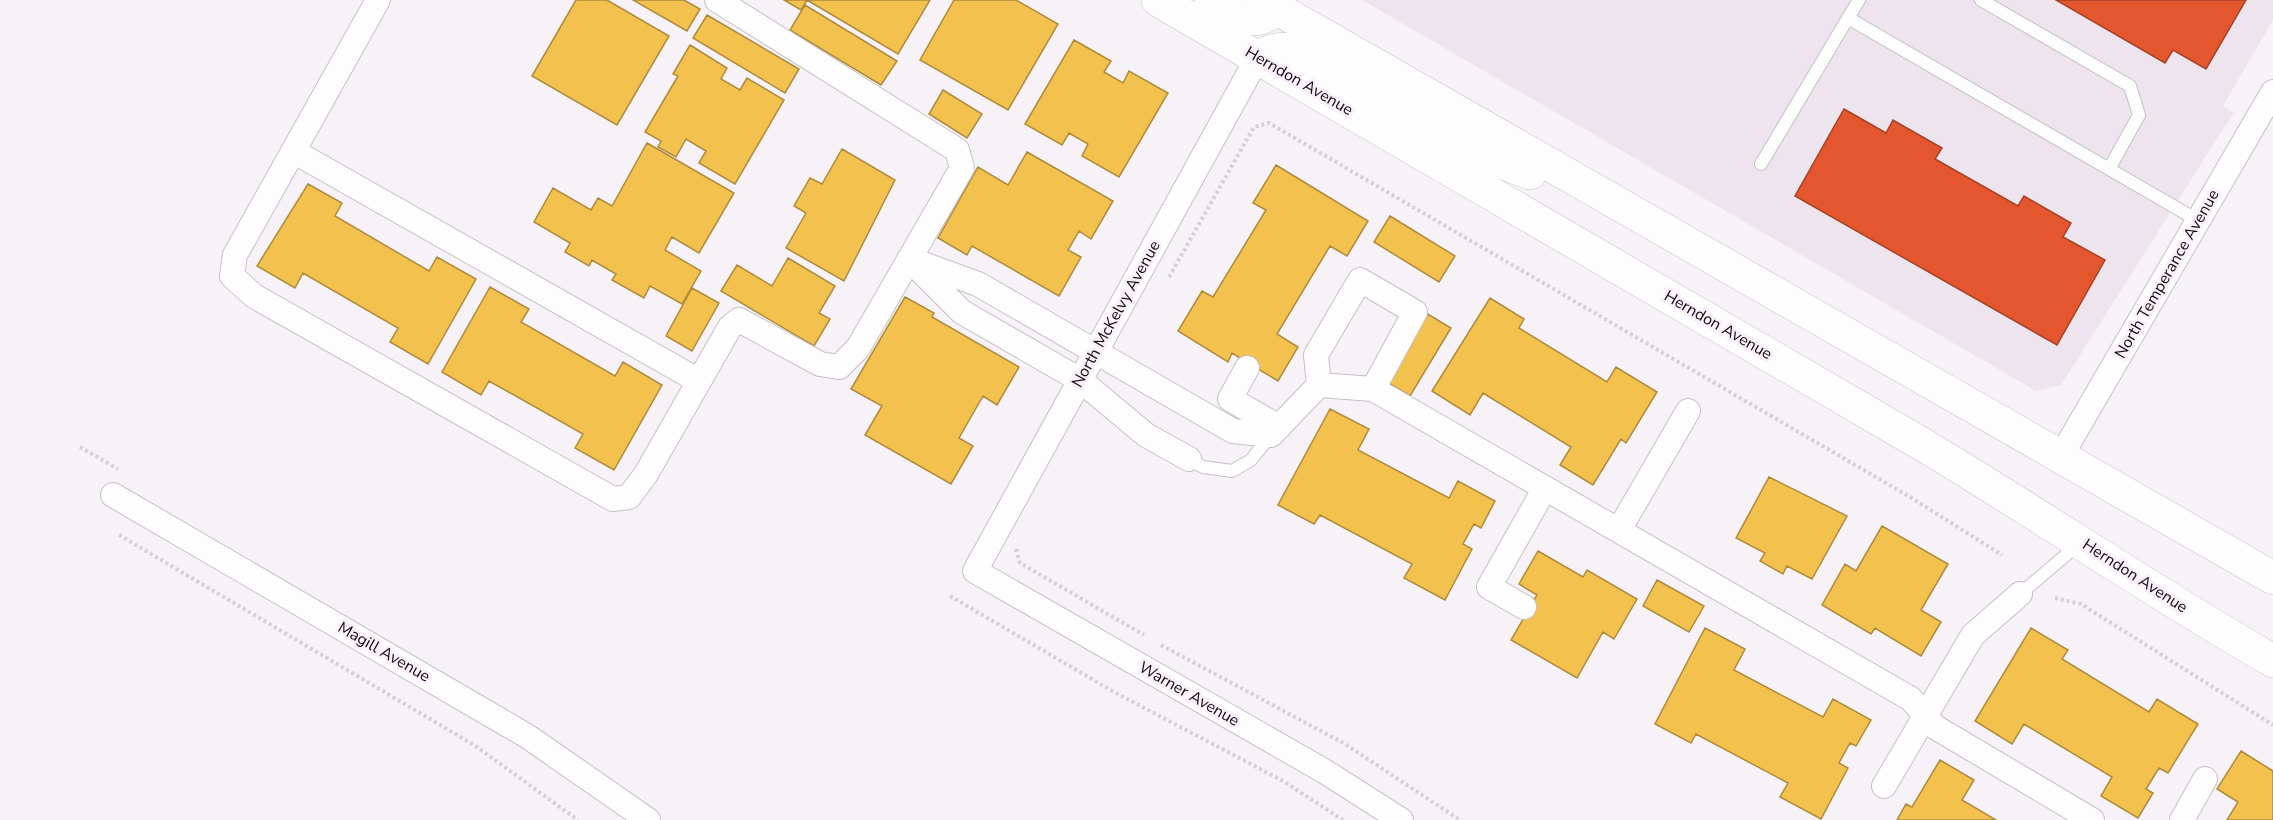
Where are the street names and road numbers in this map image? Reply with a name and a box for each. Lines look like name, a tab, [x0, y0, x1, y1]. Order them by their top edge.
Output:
street label: Herndon Avenue	[1241, 41, 1357, 121]
street label: North Temperance Avenue	[2110, 185, 2224, 363]
street label: North McKelvy Avenue	[1066, 237, 1166, 391]
street label: Herndon Avenue	[1660, 285, 1776, 365]
street label: Herndon Avenue	[2078, 534, 2192, 618]
street label: Magill Avenue	[334, 617, 434, 687]
street label: Warner Avenue	[1135, 656, 1243, 732]

